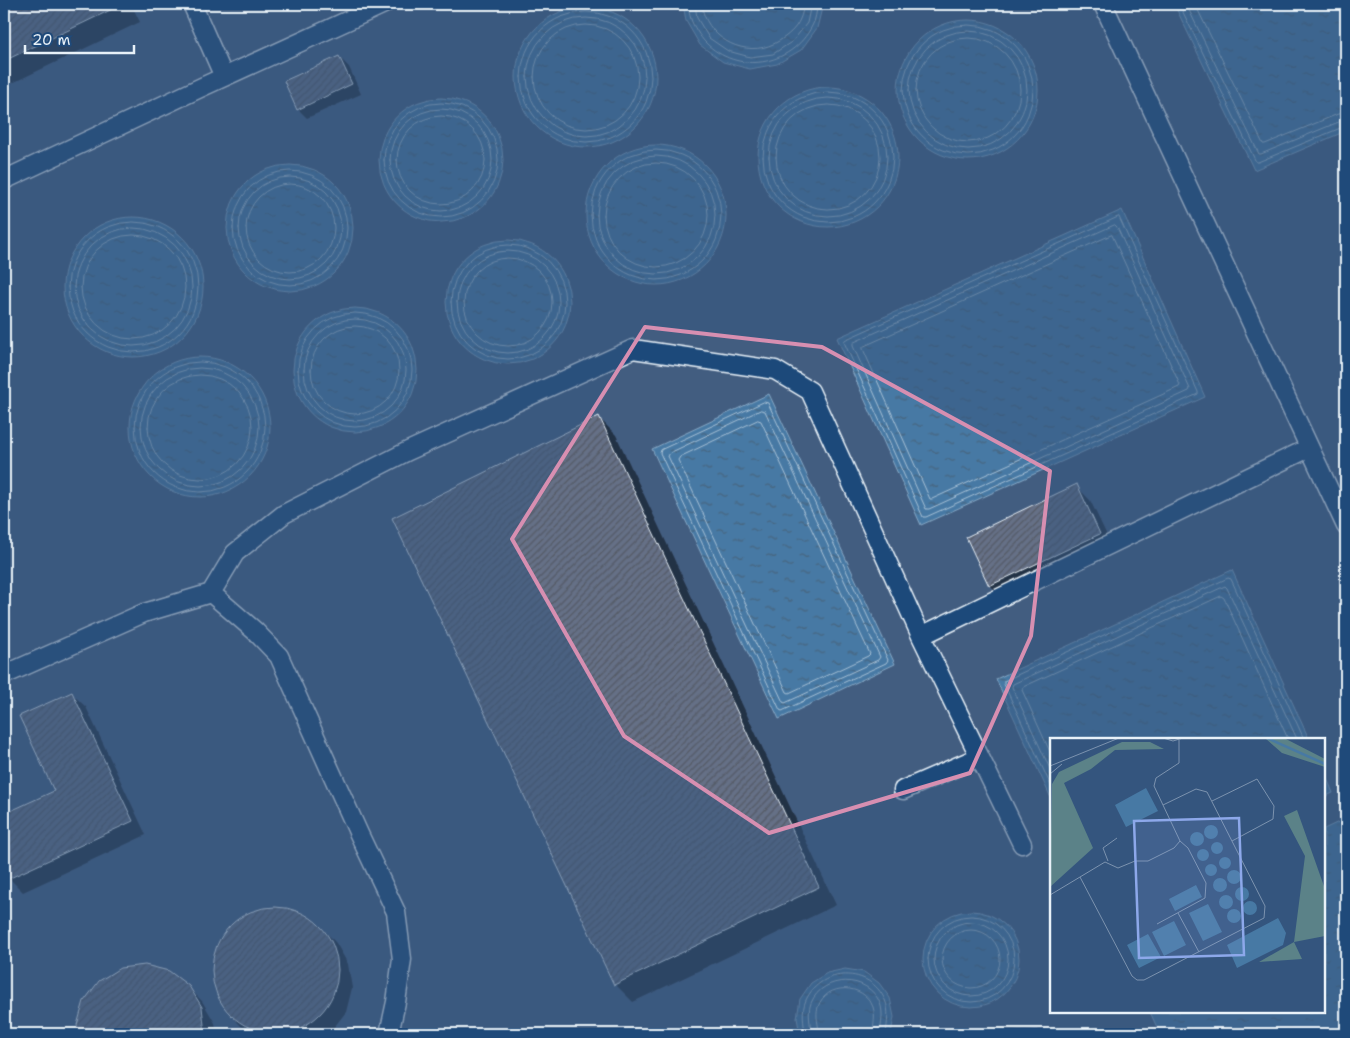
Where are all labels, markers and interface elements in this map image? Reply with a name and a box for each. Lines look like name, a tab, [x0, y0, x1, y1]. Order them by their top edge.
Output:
scale bar	[25, 22, 134, 54]
text: 20 m	[32, 30, 71, 50]
inset map	[1050, 738, 1325, 1013]

